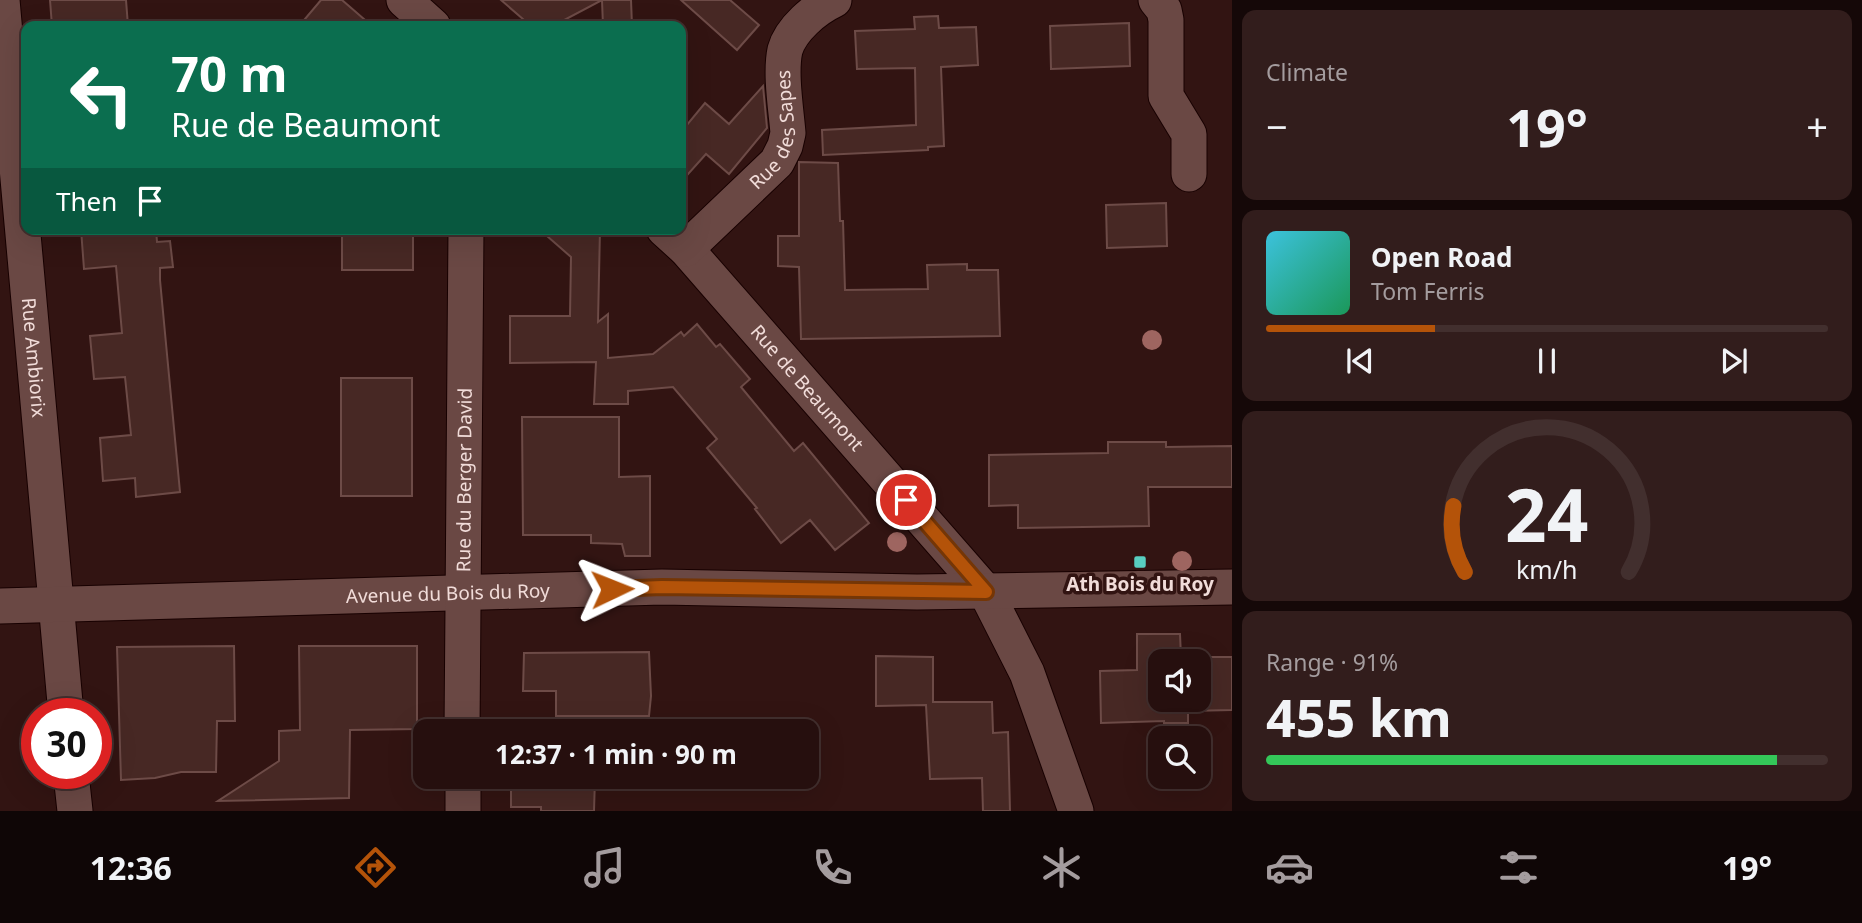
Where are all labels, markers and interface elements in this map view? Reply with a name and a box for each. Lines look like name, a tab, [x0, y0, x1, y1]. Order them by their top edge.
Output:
text: 70 m	[171, 40, 288, 106]
icon: left	[56, 49, 147, 140]
text: Climate	[1266, 56, 1348, 88]
street label: Rue des Sapes	[743, 70, 801, 195]
text: 19°	[1506, 91, 1588, 162]
text: −	[1266, 100, 1288, 152]
text: +	[1806, 100, 1828, 152]
text: Rue de Beaumont	[171, 103, 440, 146]
icon: arrive	[131, 182, 169, 220]
text: Then	[56, 183, 117, 219]
text: Open Road	[1371, 239, 1513, 275]
text: Tom Ferris	[1371, 275, 1484, 307]
street label: Rue Ambiorix	[16, 297, 52, 419]
street label: Rue de Beaumont	[745, 319, 870, 457]
icon: previous	[1341, 342, 1379, 380]
icon: pause	[1528, 342, 1566, 380]
icon: next	[1715, 342, 1753, 380]
street label: Rue du Berger David	[450, 388, 478, 572]
text: 24	[1505, 464, 1589, 563]
pin	[876, 470, 936, 530]
icon: arrive	[887, 481, 925, 519]
text: km/h	[1516, 551, 1578, 585]
position arrow	[575, 552, 649, 626]
marker: Ath Bois du Roy	[1132, 554, 1148, 570]
place label: Ath Bois du Roy	[1066, 571, 1214, 597]
street label: Avenue du Bois du Roy	[346, 577, 550, 609]
text: Range · 91%	[1266, 646, 1398, 678]
map controls	[1148, 649, 1211, 789]
button: sound	[1148, 649, 1211, 712]
text: 455 km	[1266, 681, 1452, 752]
speed limit sign: 30	[21, 698, 112, 789]
button: search	[1148, 726, 1211, 789]
text: 12:37 · 1 min · 90 m	[495, 736, 737, 772]
icon: directions	[351, 843, 400, 892]
icon: music	[580, 843, 629, 892]
icon: phone	[808, 843, 857, 892]
icon: climate	[1037, 843, 1086, 892]
icon: car	[1265, 843, 1314, 892]
icon: filters	[1494, 843, 1543, 892]
text: 12:36	[90, 846, 172, 889]
text: 19°	[1722, 846, 1772, 889]

